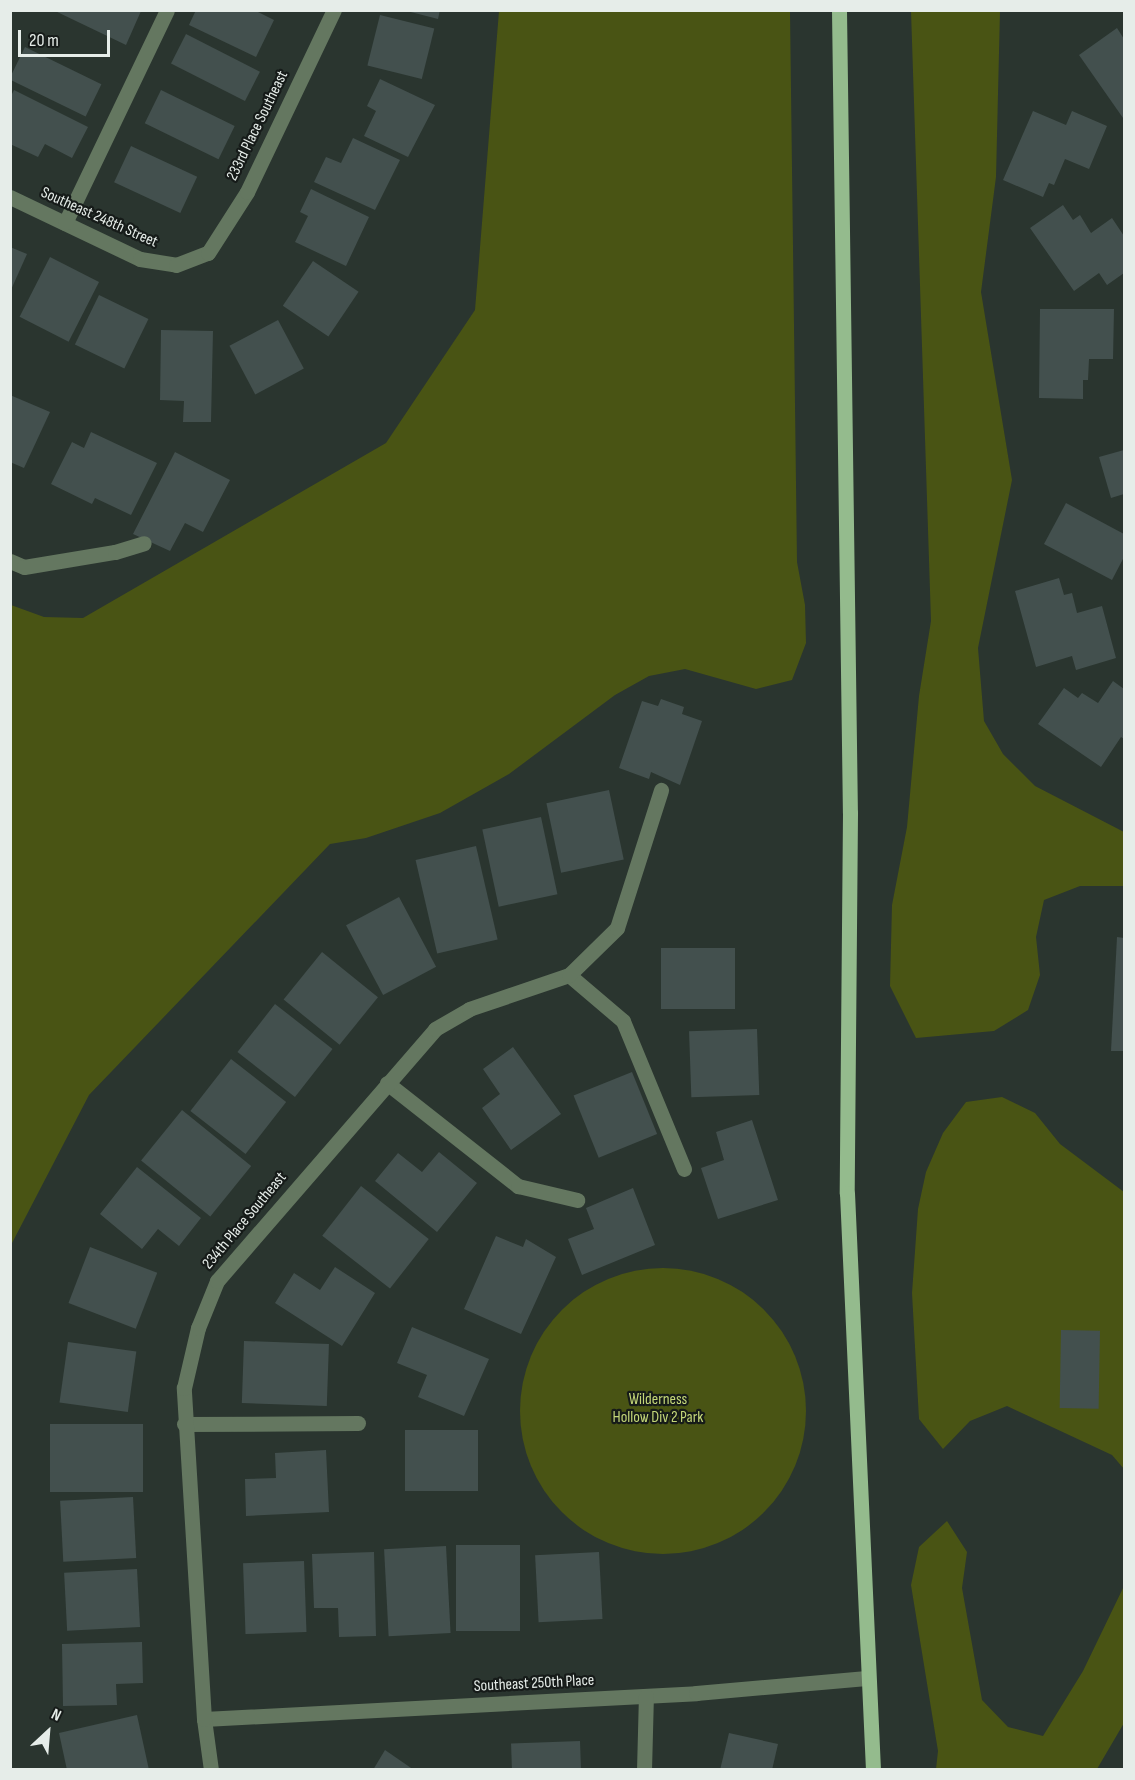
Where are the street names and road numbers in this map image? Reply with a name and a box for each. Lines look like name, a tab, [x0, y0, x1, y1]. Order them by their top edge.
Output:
street label: 233rd Place Southeast	[223, 68, 293, 184]
street label: Southeast 248th Street	[38, 184, 160, 252]
street label: 234th Place Southeast	[199, 1169, 291, 1273]
street label: Southeast 250th Place	[473, 1671, 595, 1697]

